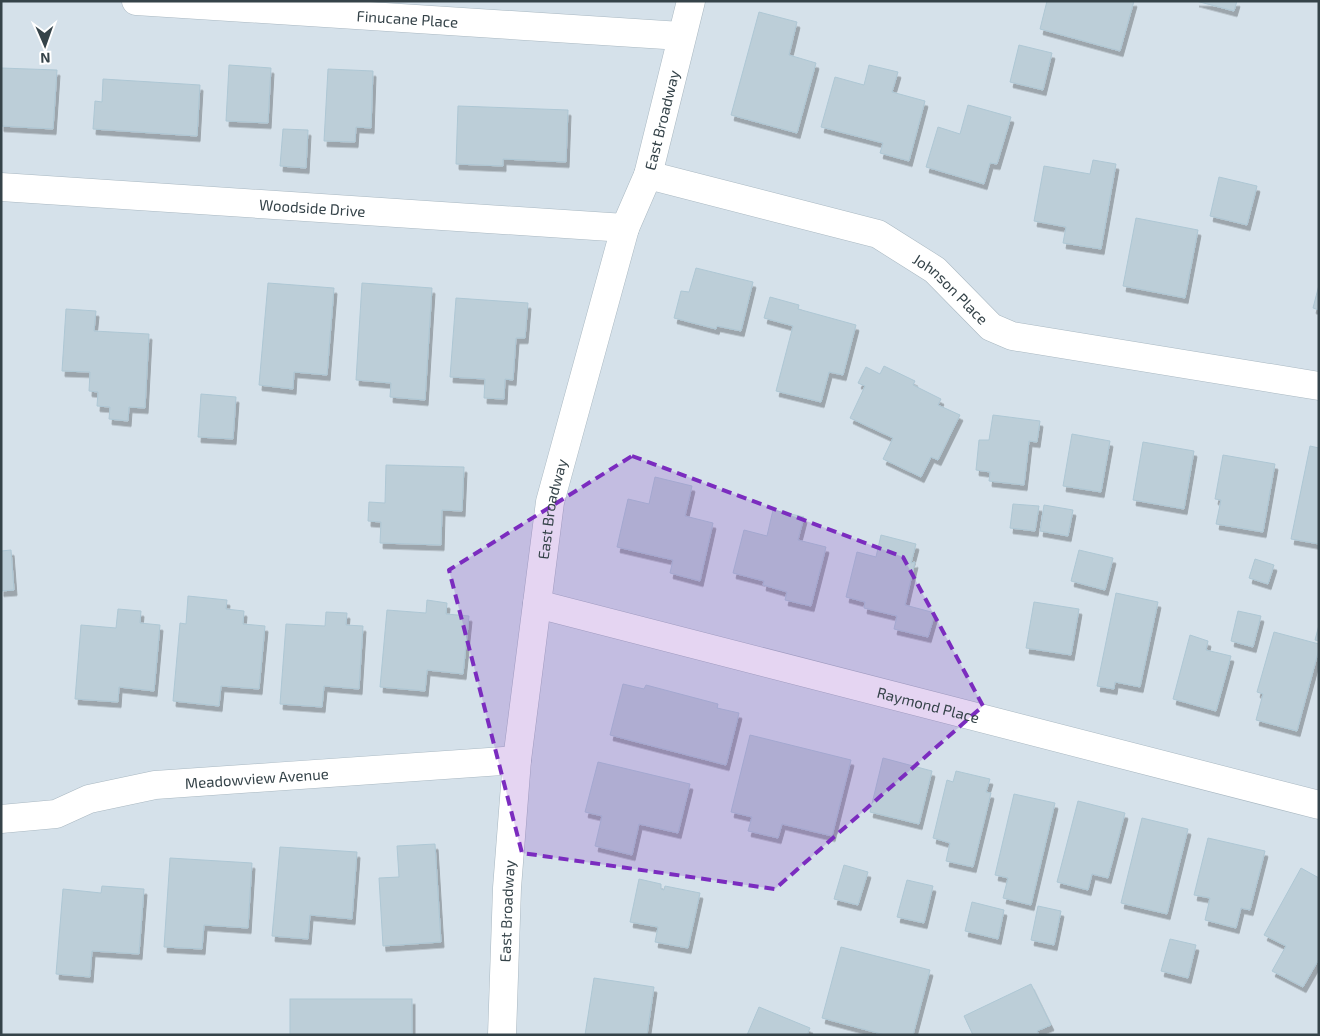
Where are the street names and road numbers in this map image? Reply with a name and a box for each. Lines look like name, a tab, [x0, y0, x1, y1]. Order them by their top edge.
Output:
street label: Finucane Place	[356, 6, 459, 31]
street label: East Broadway	[641, 68, 683, 172]
street label: Woodside Drive	[259, 195, 366, 220]
street label: Johnson Place	[910, 250, 992, 328]
street label: East Broadway	[534, 457, 570, 560]
street label: Raymond Place	[875, 683, 981, 726]
street label: Meadowview Avenue	[184, 764, 329, 792]
street label: East Broadway	[495, 859, 518, 963]

